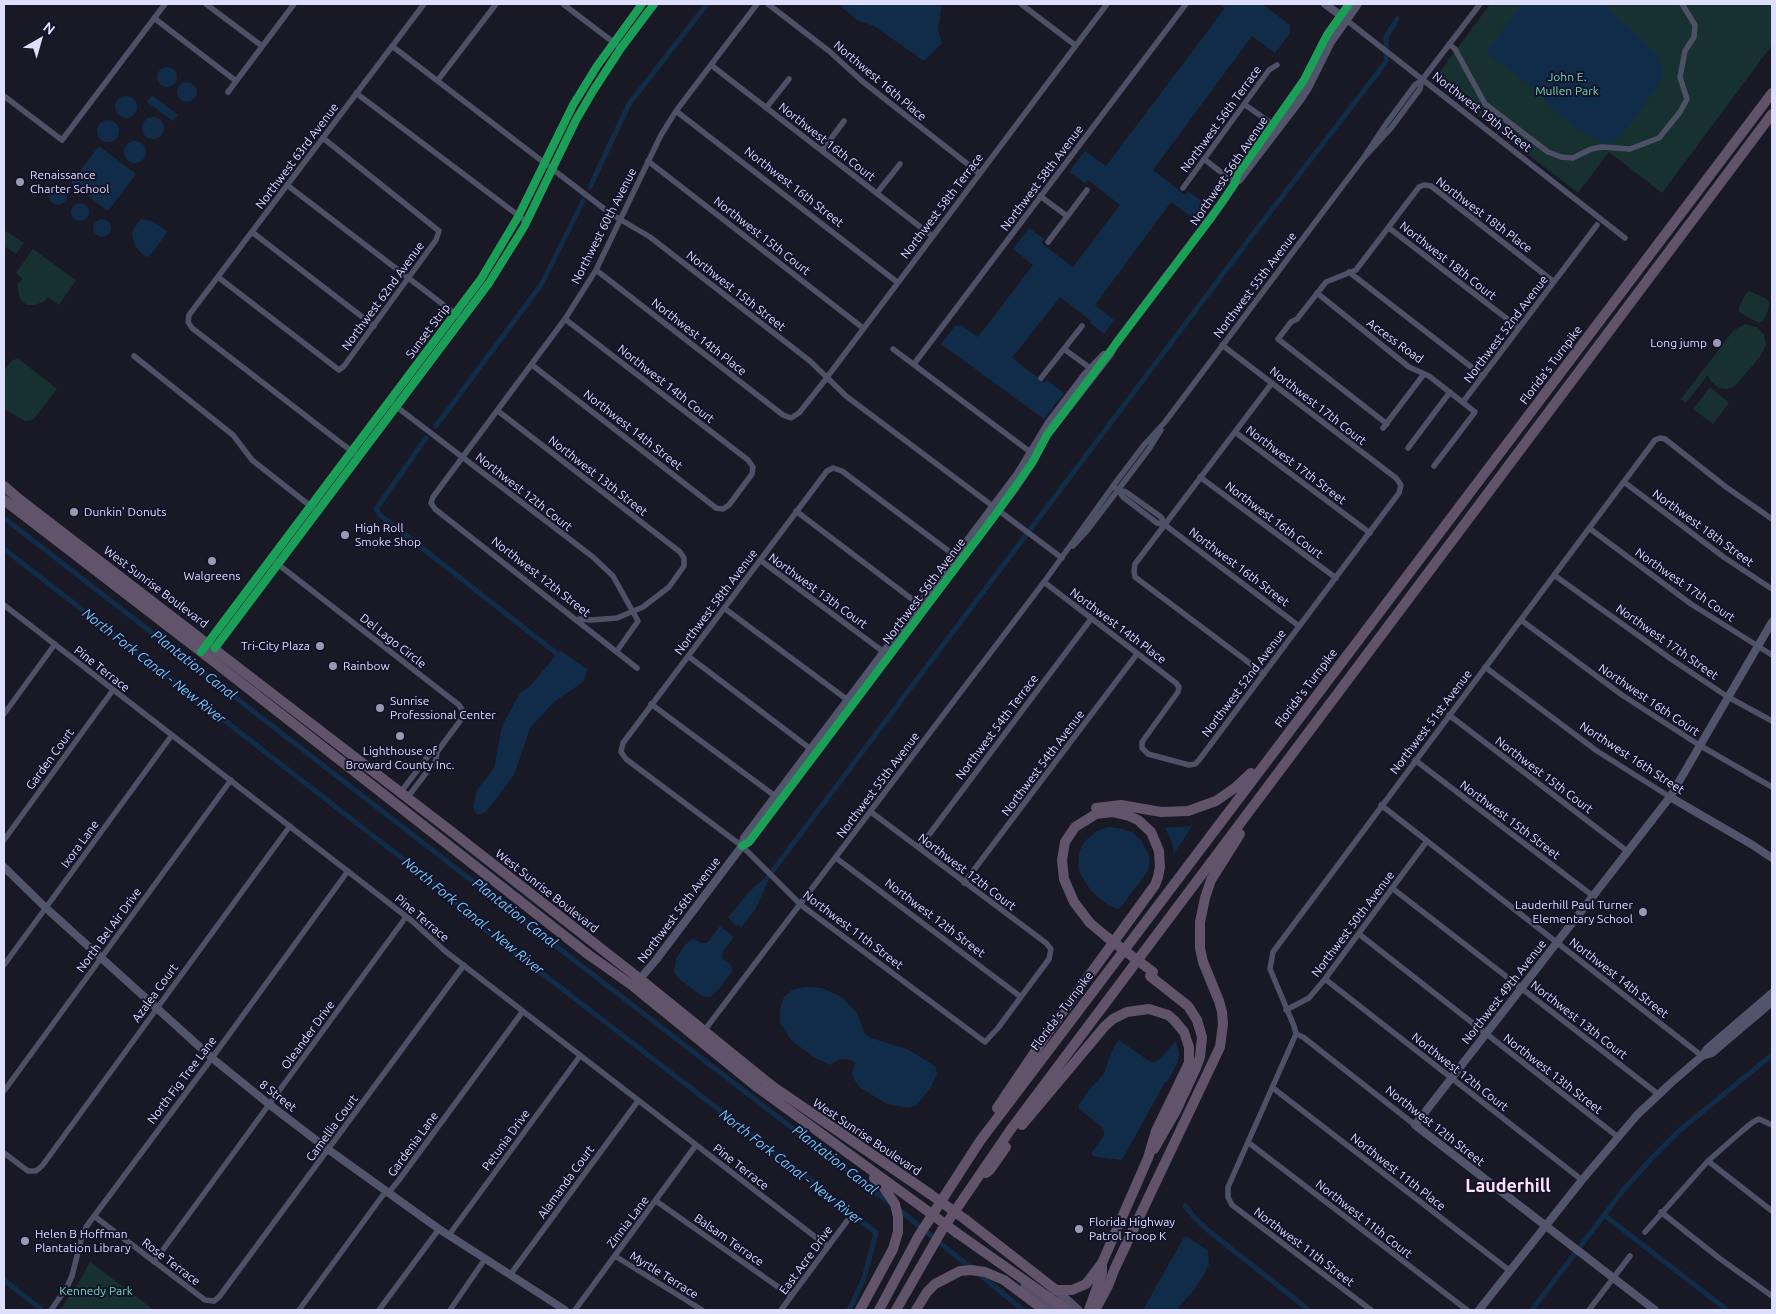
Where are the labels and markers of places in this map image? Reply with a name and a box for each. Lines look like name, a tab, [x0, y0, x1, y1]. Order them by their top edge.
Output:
place label: Renaissance Charter School	[30, 168, 109, 196]
marker: Renaissance Charter School	[14, 176, 26, 188]
place label: Long jump	[1650, 336, 1707, 350]
marker: Long jump	[1711, 337, 1723, 349]
place label: Dunkin' Donuts	[84, 505, 167, 519]
marker: Dunkin' Donuts	[68, 506, 80, 518]
place label: High Roll Smoke Shop	[355, 521, 421, 549]
marker: High Roll Smoke Shop	[339, 529, 351, 541]
marker: Walgreens	[206, 555, 218, 567]
place label: Walgreens	[184, 569, 240, 583]
place label: Tri-City Plaza	[241, 639, 310, 653]
marker: Tri-City Plaza	[314, 640, 326, 652]
place label: Rainbow	[343, 659, 390, 673]
marker: Rainbow	[327, 660, 339, 672]
place label: Sunrise Professional Center	[390, 694, 496, 722]
marker: Sunrise Professional Center	[374, 702, 386, 714]
marker: Lighthouse of Broward County Inc.	[394, 730, 406, 742]
place label: Lighthouse of Broward County Inc.	[346, 744, 454, 772]
place label: Lauderhill Paul Turner Elementary School	[1515, 898, 1633, 926]
marker: Lauderhill Paul Turner Elementary School	[1637, 906, 1649, 918]
place label: Florida Highway Patrol Troop K	[1089, 1215, 1175, 1243]
marker: Florida Highway Patrol Troop K	[1073, 1223, 1085, 1235]
place label: Helen B Hoffman Plantation Library	[35, 1227, 131, 1255]
marker: Helen B Hoffman Plantation Library	[19, 1235, 31, 1247]

